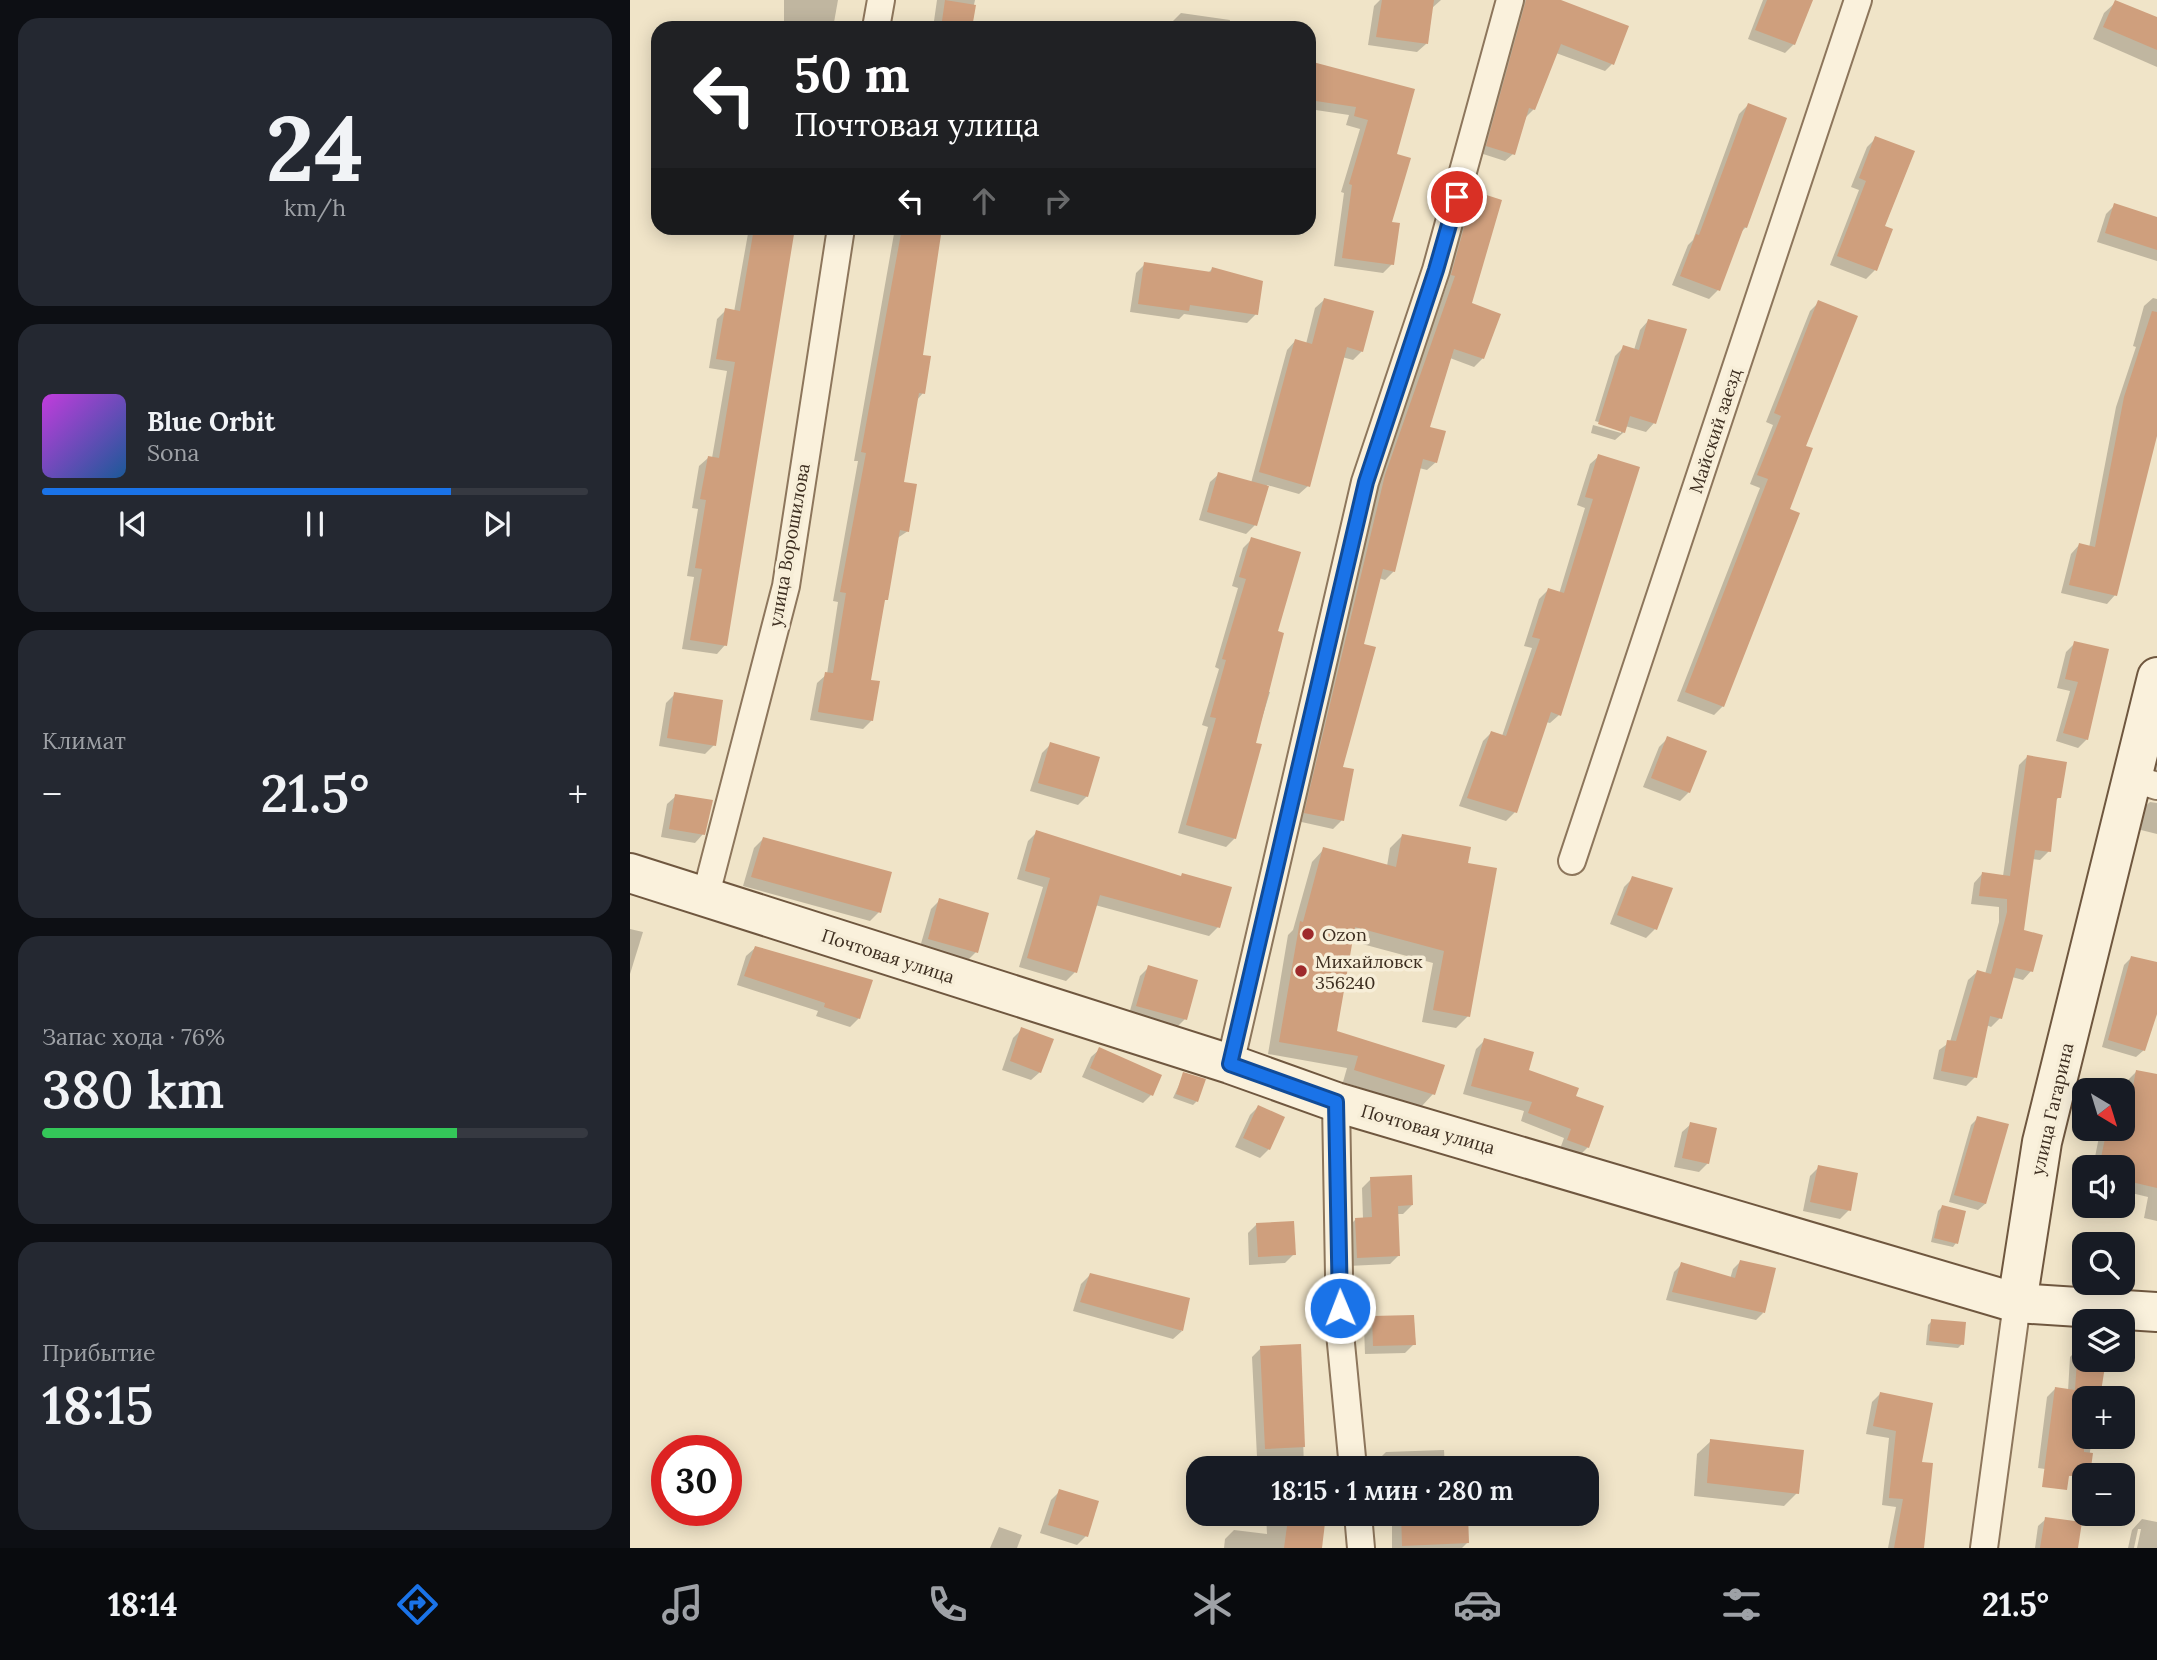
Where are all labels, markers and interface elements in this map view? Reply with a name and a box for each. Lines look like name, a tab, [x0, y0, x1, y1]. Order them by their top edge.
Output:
text: 50 m	[794, 43, 910, 105]
icon: left	[679, 49, 770, 140]
text: 24	[266, 89, 364, 206]
text: Почтовая улица	[794, 104, 1040, 145]
pin	[1427, 167, 1487, 227]
icon: arrive	[1438, 178, 1476, 216]
icon: left	[892, 182, 930, 220]
icon: ahead	[965, 182, 1003, 220]
icon: right	[1038, 182, 1076, 220]
text: km/h	[284, 193, 346, 222]
street label: Майский заезд	[1684, 365, 1746, 496]
text: Blue Orbit	[147, 405, 275, 438]
text: Sona	[147, 438, 199, 467]
street label: улица Ворошилова	[763, 461, 815, 629]
icon: previous	[114, 505, 152, 543]
icon: pause	[296, 505, 334, 543]
icon: next	[478, 505, 516, 543]
text: Климат	[42, 726, 126, 755]
text: 21.5°	[261, 760, 369, 826]
text: −	[42, 770, 62, 818]
text: +	[568, 770, 588, 818]
place label: Ozon	[1322, 923, 1367, 946]
street label: Почтовая улица	[819, 924, 957, 988]
marker: Ozon	[1300, 926, 1316, 942]
place label: Михайловск 356240	[1315, 950, 1423, 994]
marker: Михайловск 356240	[1293, 963, 1309, 979]
text: Запас хода · 76%	[42, 1022, 225, 1051]
street label: улица Гагарина	[2026, 1040, 2078, 1178]
text: 380 km	[42, 1056, 224, 1122]
north arrow	[2072, 1078, 2135, 1141]
map controls	[2072, 1078, 2135, 1526]
street label: Почтовая улица	[1358, 1099, 1498, 1159]
button: sound	[2072, 1155, 2135, 1218]
button: search	[2072, 1232, 2135, 1295]
position arrow	[1303, 1271, 1377, 1345]
button: layers	[2072, 1309, 2135, 1372]
text: Прибытие	[42, 1338, 156, 1367]
text: 18:15	[42, 1372, 154, 1438]
button: +	[2072, 1386, 2135, 1449]
speed limit sign: 30	[651, 1435, 742, 1526]
button: −	[2072, 1463, 2135, 1526]
text: 18:15 · 1 мин · 280 m	[1272, 1474, 1513, 1507]
icon: directions	[393, 1580, 442, 1629]
icon: music	[658, 1580, 707, 1629]
icon: phone	[923, 1580, 972, 1629]
icon: climate	[1188, 1580, 1237, 1629]
icon: car	[1453, 1580, 1502, 1629]
icon: filters	[1717, 1580, 1766, 1629]
text: 18:14	[108, 1584, 178, 1625]
text: 21.5°	[1982, 1584, 2049, 1625]

